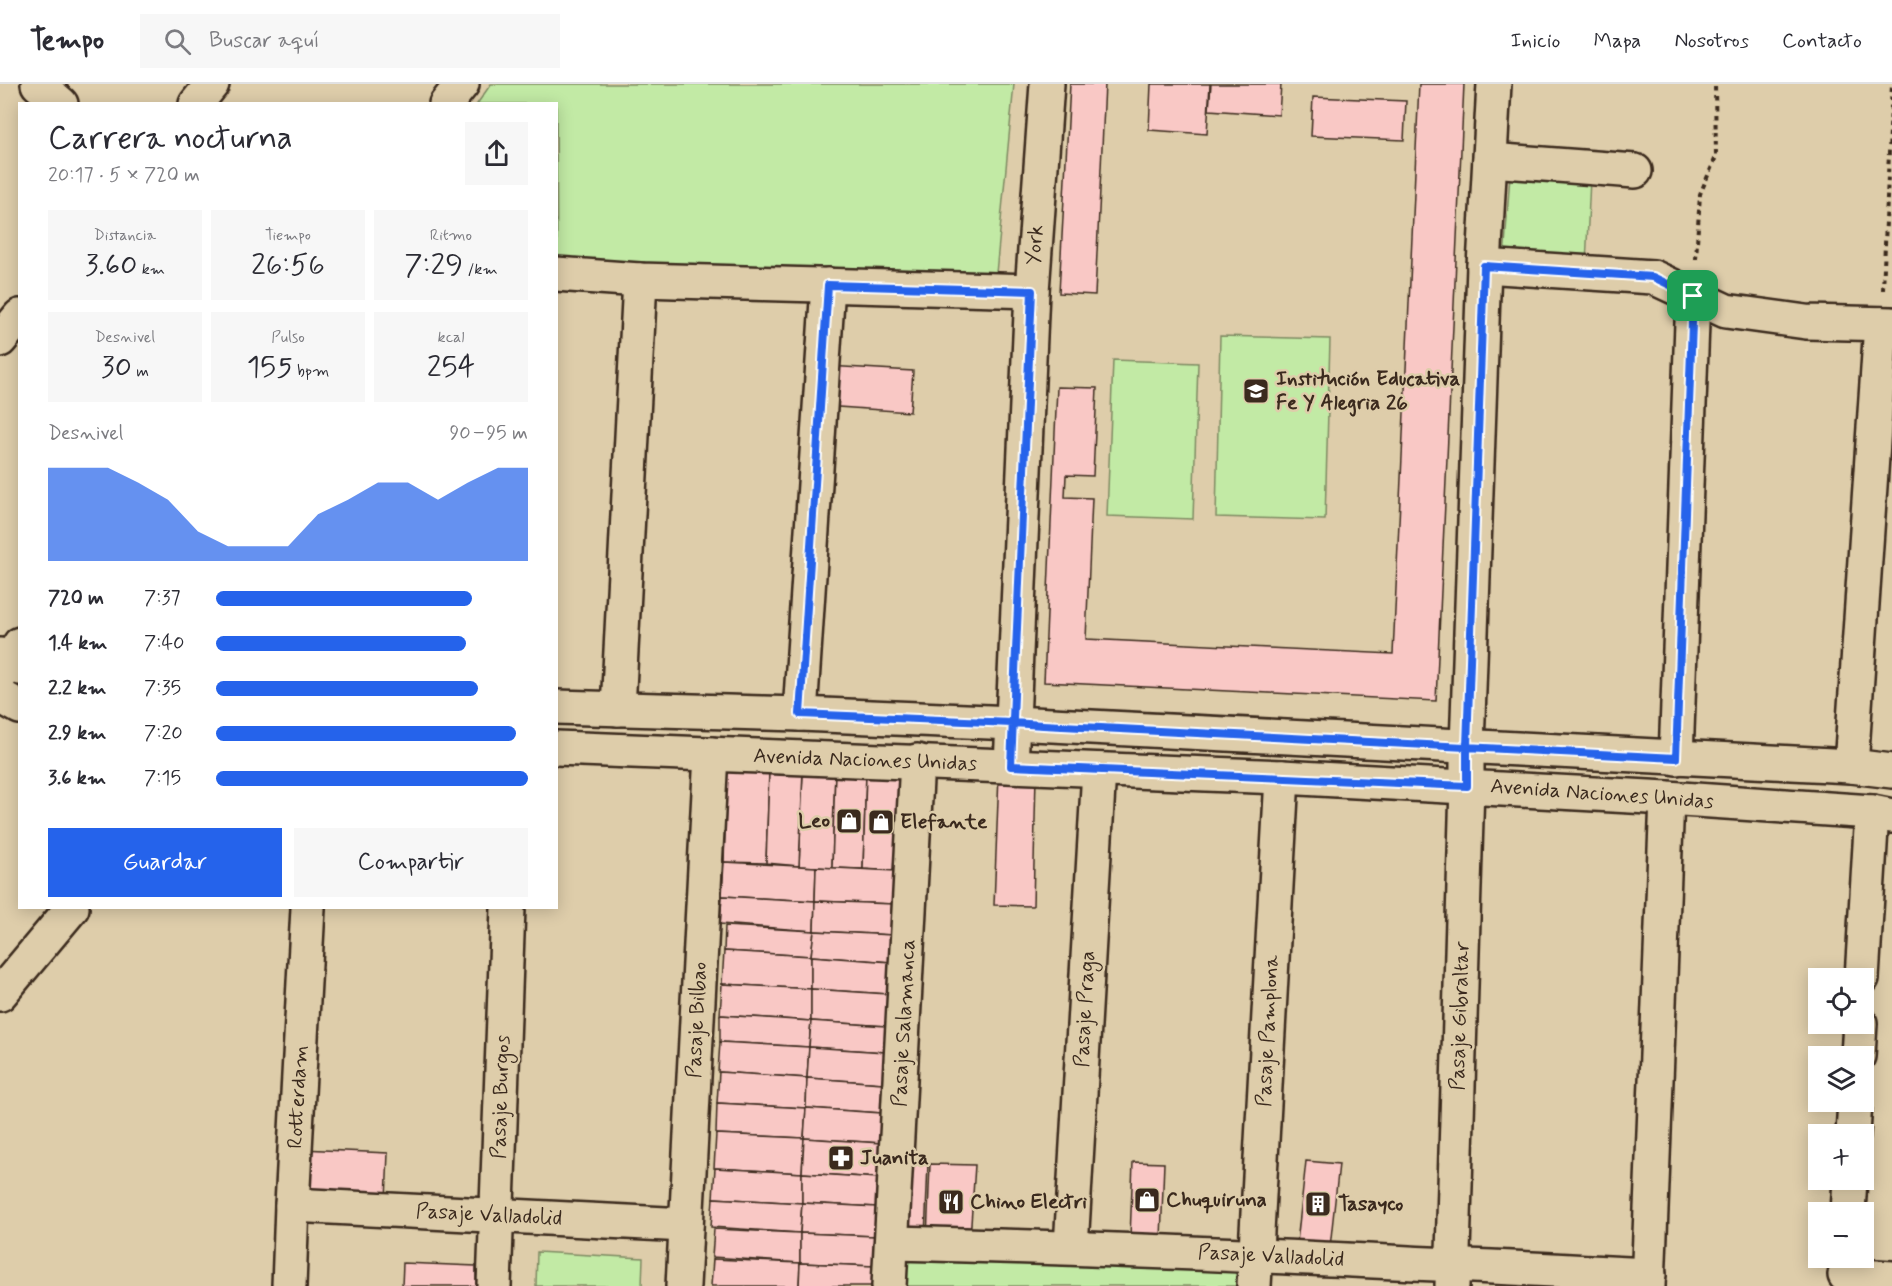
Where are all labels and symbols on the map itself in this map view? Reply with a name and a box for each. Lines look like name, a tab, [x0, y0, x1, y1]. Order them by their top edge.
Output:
street label: York	[1020, 224, 1050, 266]
pin	[1667, 270, 1718, 321]
place label: Institución Educativa Fe Y Alegria 26	[1276, 365, 1461, 417]
school or university icon: Institución Educativa Fe Y Alegria 26	[1241, 376, 1271, 406]
street label: Avenida Naciones Unidas	[753, 742, 977, 778]
street label: Avenida Naciones Unidas	[1489, 772, 1715, 816]
shop icon: Leo	[834, 806, 864, 836]
place label: Leo	[798, 807, 830, 835]
shop icon: Elefante	[866, 807, 896, 837]
place label: Elefante	[900, 808, 988, 836]
street label: Pasaje Salamanca	[886, 938, 922, 1108]
street label: Pasaje Gibraltar	[1443, 941, 1477, 1091]
street label: Pasaje Praga	[1068, 950, 1103, 1068]
street label: Pasaje Pamplona	[1250, 954, 1286, 1108]
street label: Pasaje Bilbao	[680, 961, 714, 1079]
street label: Pasaje Burgos	[485, 1035, 518, 1160]
street label: Rotterdam	[281, 1045, 315, 1149]
pharmacy icon: Juanita	[826, 1143, 856, 1173]
place label: Juanita	[860, 1144, 929, 1172]
shop icon: Chuquiruna	[1132, 1185, 1162, 1215]
place label: Chuquiruna	[1166, 1186, 1267, 1214]
restaurant icon: Chino Electri	[936, 1187, 966, 1217]
place label: Chino Electri	[970, 1188, 1087, 1216]
building icon: Tasayco	[1303, 1189, 1333, 1219]
place label: Tasayco	[1338, 1190, 1403, 1218]
street label: Pasaje Valladolid	[415, 1197, 563, 1233]
street label: Pasaje Valladolid	[1197, 1238, 1345, 1274]

